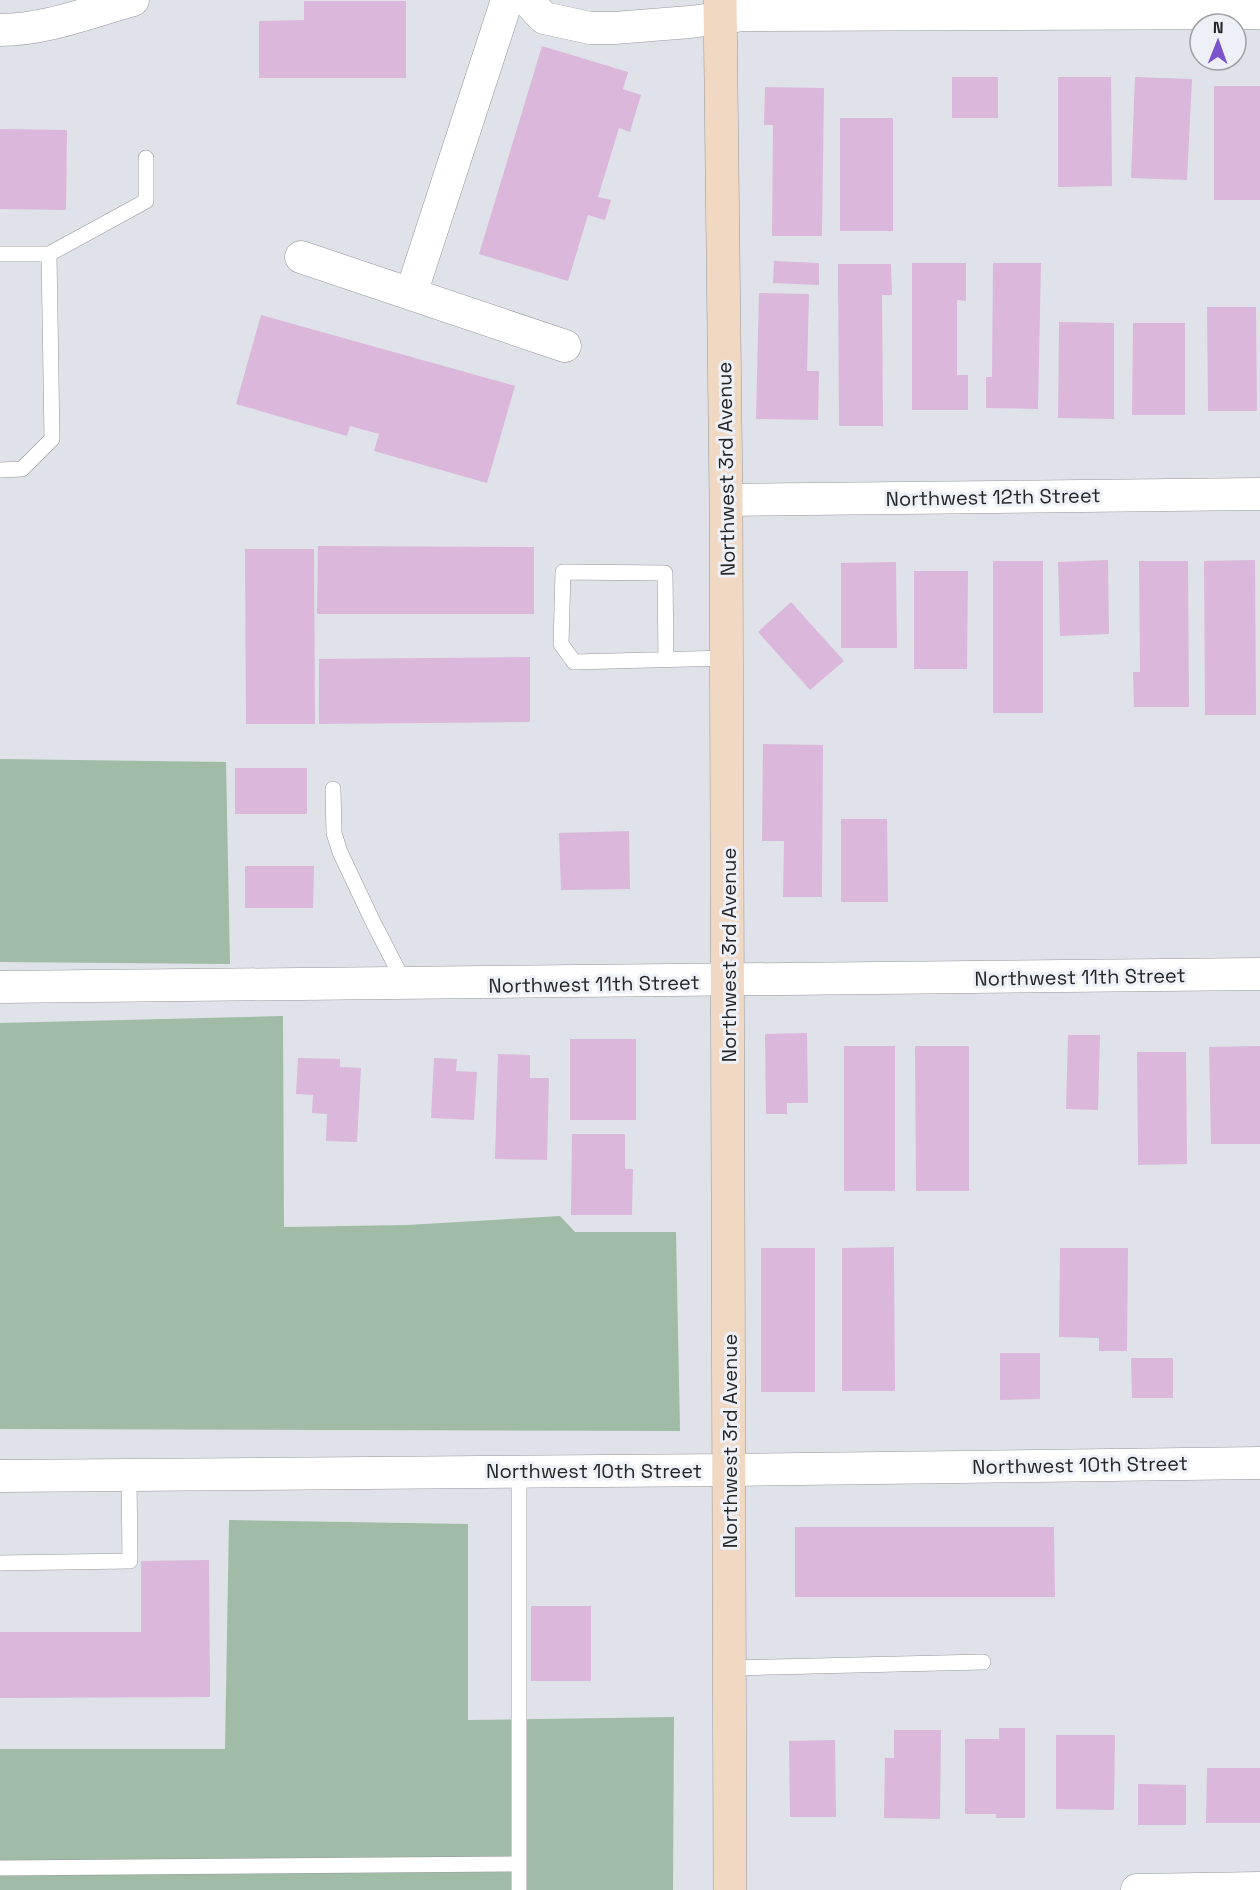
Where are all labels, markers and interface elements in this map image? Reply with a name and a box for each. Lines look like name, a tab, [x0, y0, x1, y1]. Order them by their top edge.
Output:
north arrow	[1188, 12, 1248, 72]
text: N	[1213, 17, 1224, 38]
street label: Northwest 3rd Avenue	[711, 362, 741, 576]
street label: Northwest 12th Street	[885, 482, 1101, 512]
street label: Northwest 3rd Avenue	[716, 848, 742, 1062]
street label: Northwest 11th Street	[974, 962, 1186, 992]
street label: Northwest 11th Street	[488, 969, 700, 999]
street label: Northwest 3rd Avenue	[717, 1334, 743, 1548]
street label: Northwest 10th Street	[972, 1450, 1188, 1480]
street label: Northwest 10th Street	[486, 1458, 702, 1484]

